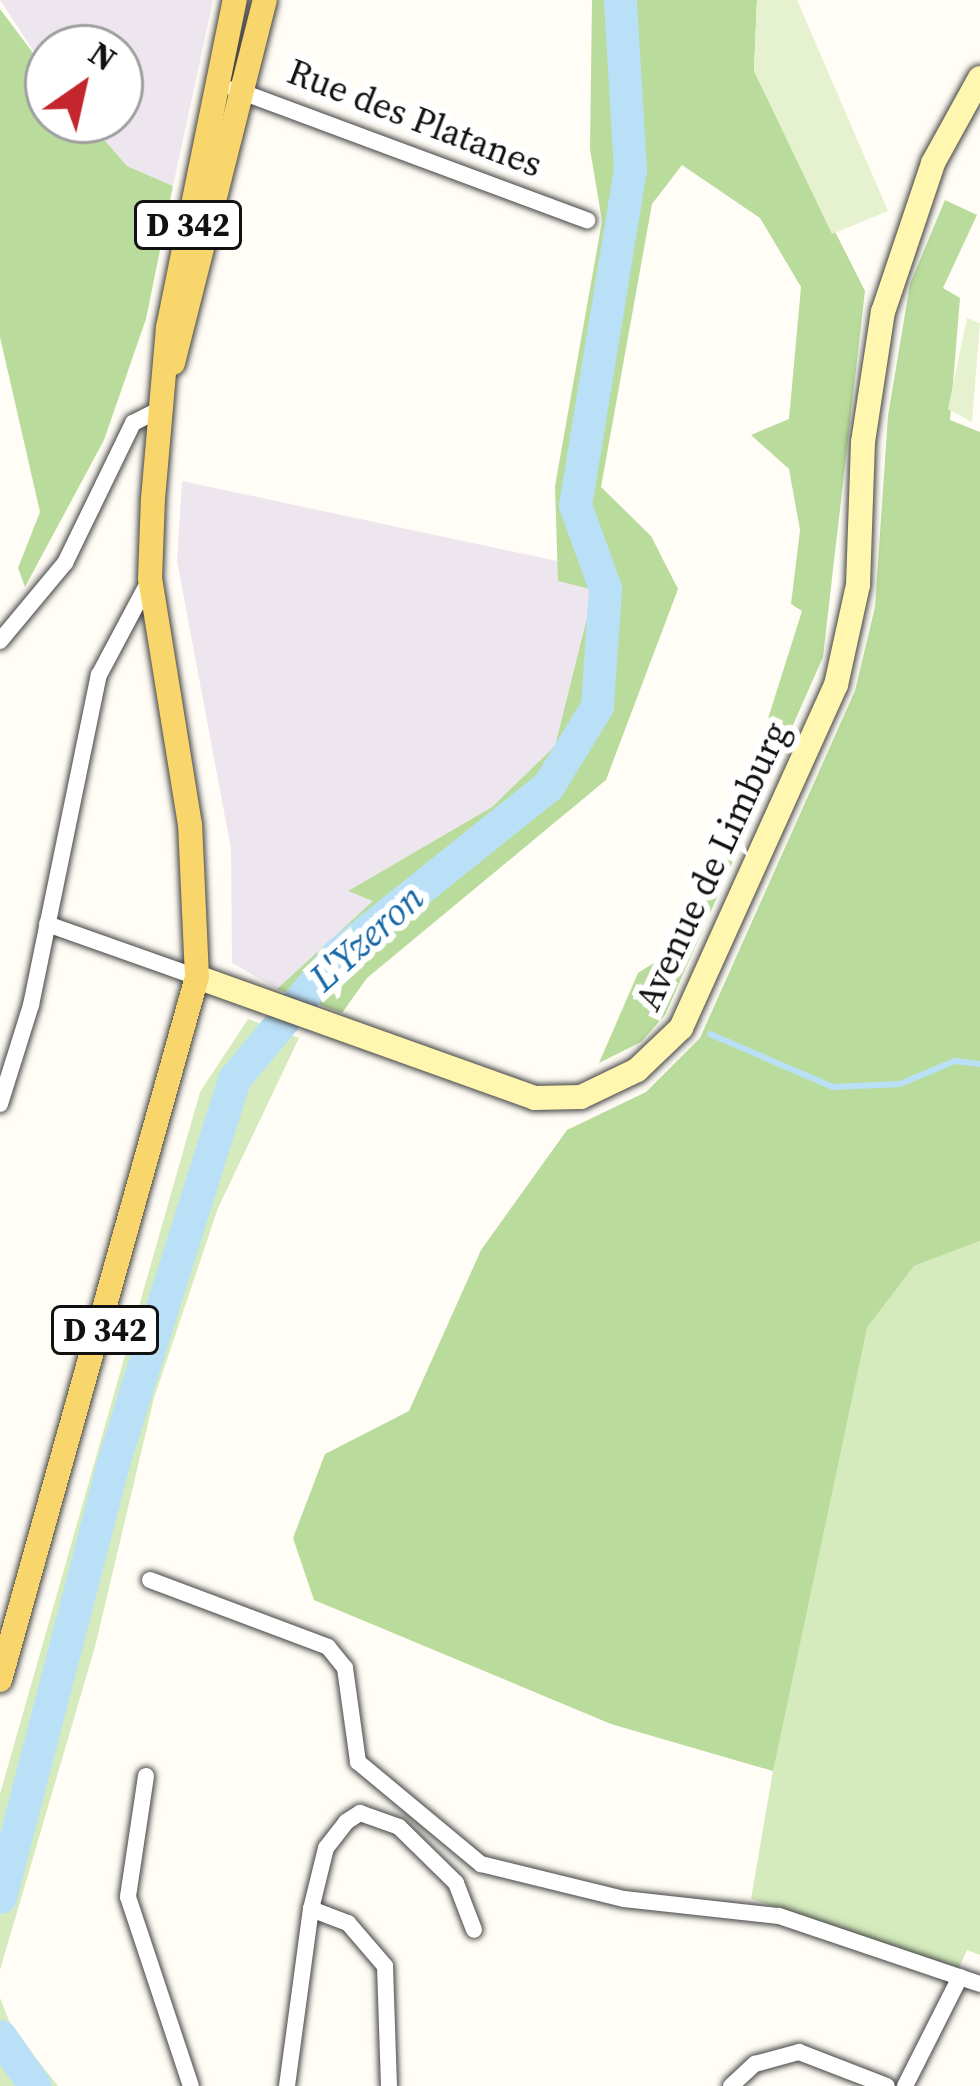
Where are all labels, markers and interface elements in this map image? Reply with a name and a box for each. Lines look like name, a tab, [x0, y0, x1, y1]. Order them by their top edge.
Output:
north arrow	[24, 24, 144, 144]
text: N	[80, 31, 125, 82]
street label: Rue des Platanes	[282, 50, 548, 186]
road number: D 342	[134, 198, 242, 252]
street label: Avenue de Limburg	[626, 715, 798, 1017]
water label: L'Yzeron	[300, 875, 434, 1001]
road number: D 342	[51, 1303, 159, 1357]

